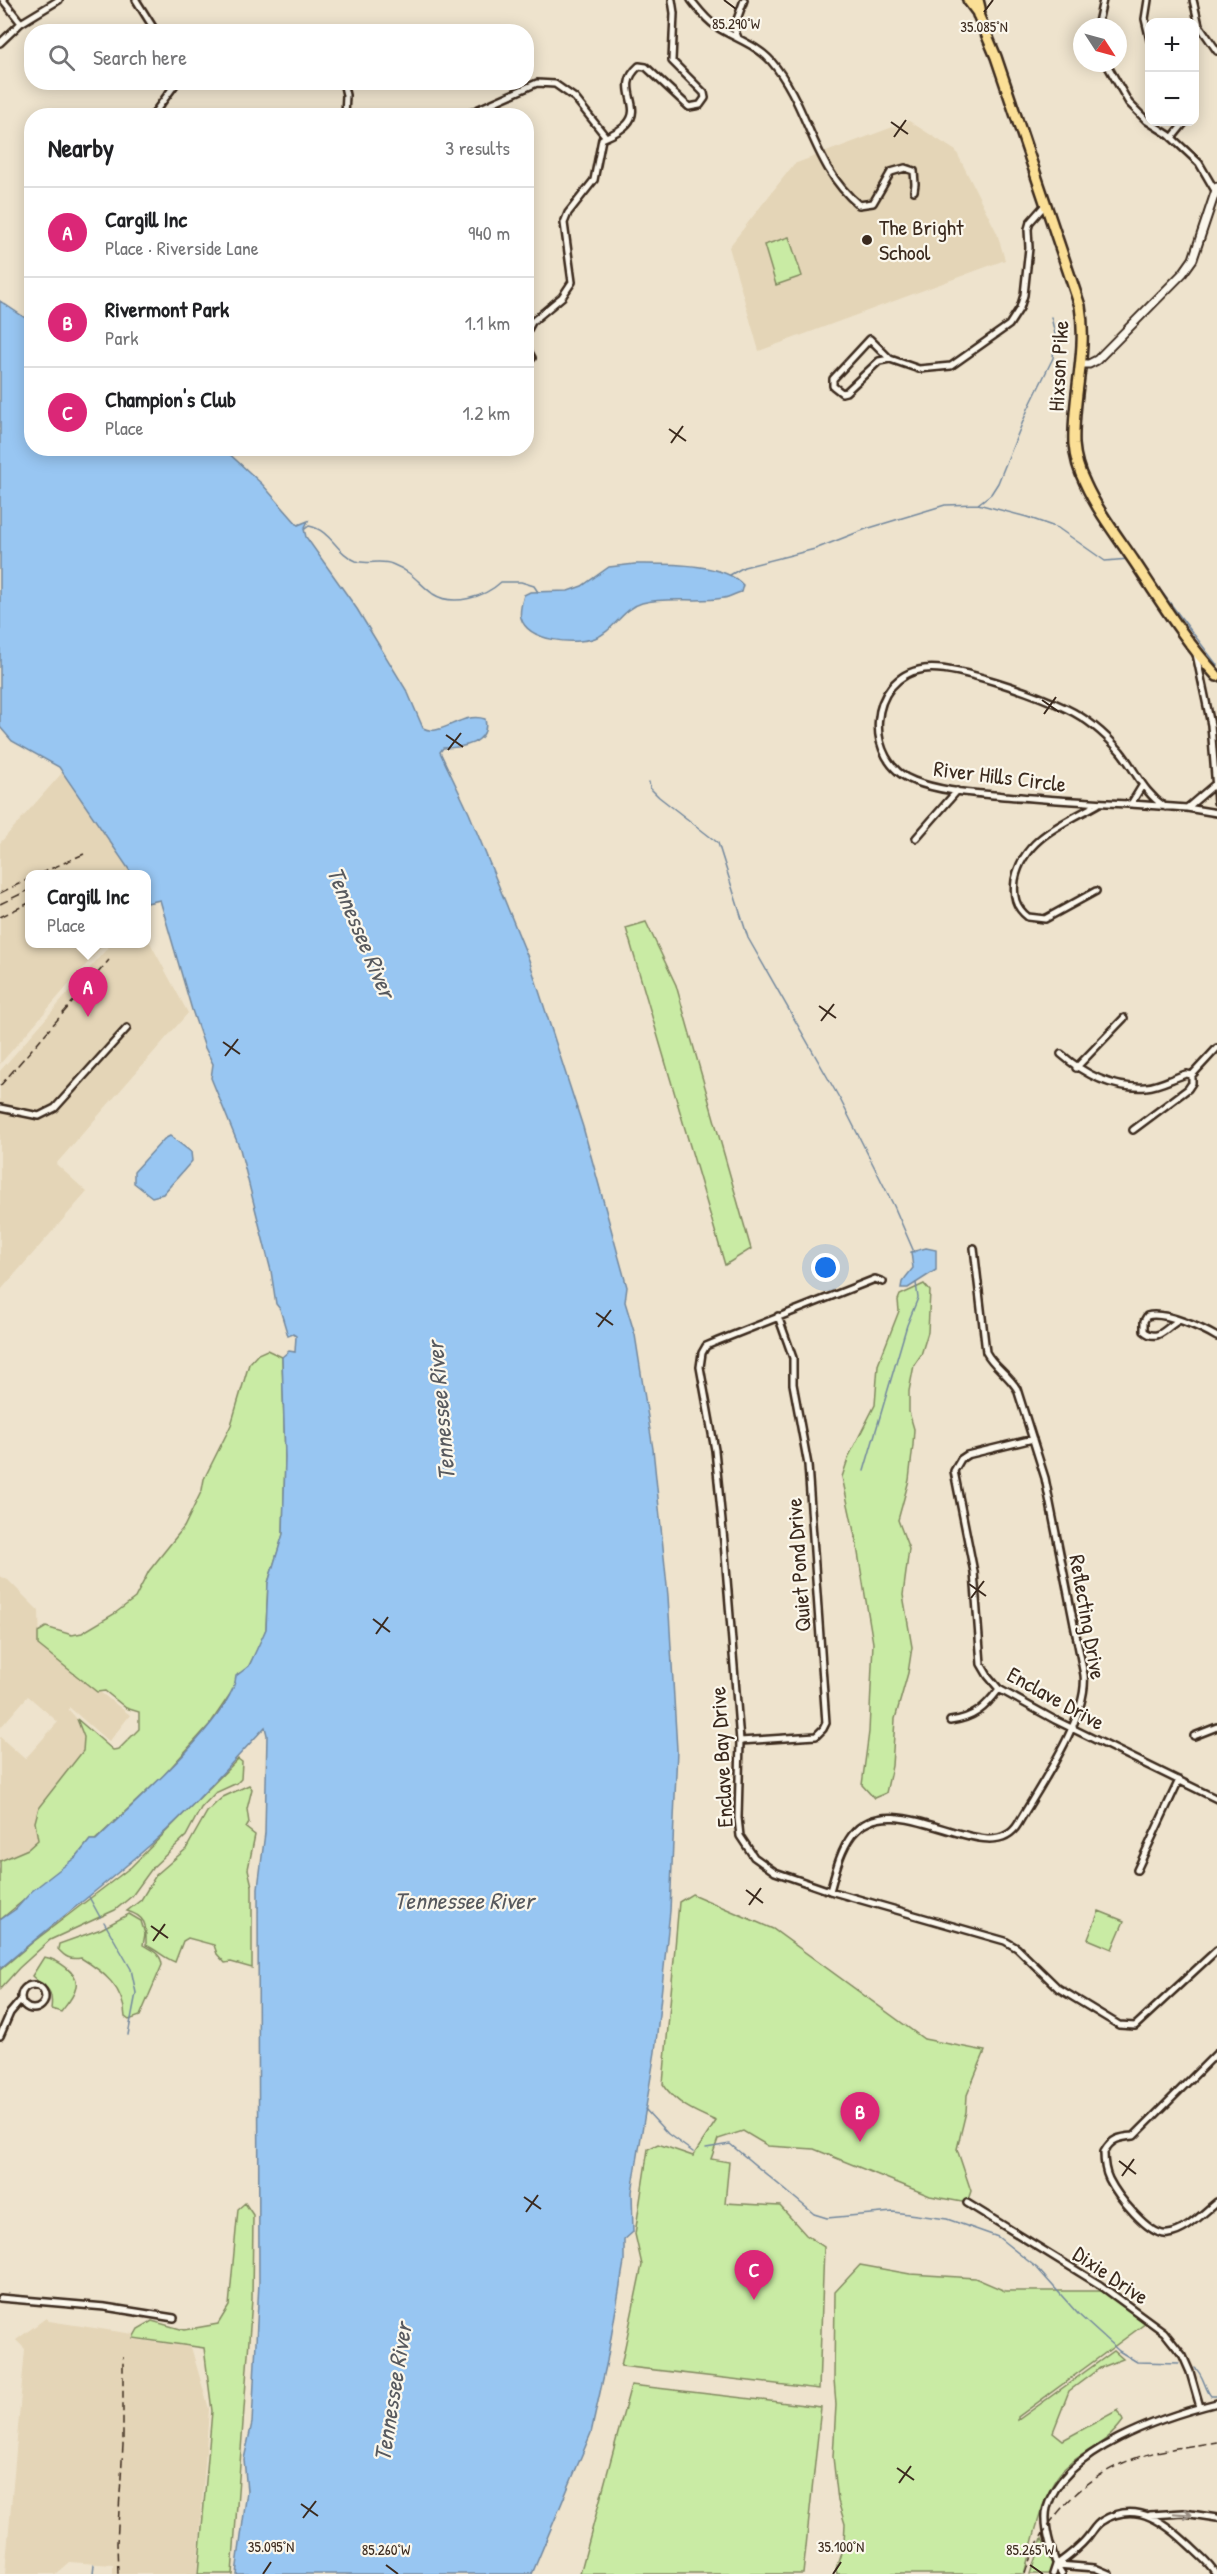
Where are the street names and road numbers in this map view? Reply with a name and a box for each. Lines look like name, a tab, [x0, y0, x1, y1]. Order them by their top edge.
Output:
street label: Hixson Pike	[1041, 320, 1075, 412]
street label: River Hills Circle	[932, 753, 1068, 799]
street label: Quiet Pond Drive	[778, 1497, 818, 1633]
street label: Reflecting Drive	[1062, 1552, 1114, 1682]
street label: Enclave Drive	[1002, 1659, 1110, 1737]
street label: Enclave Bay Drive	[702, 1686, 740, 1828]
street label: Dixie Drive	[1067, 2239, 1155, 2311]

